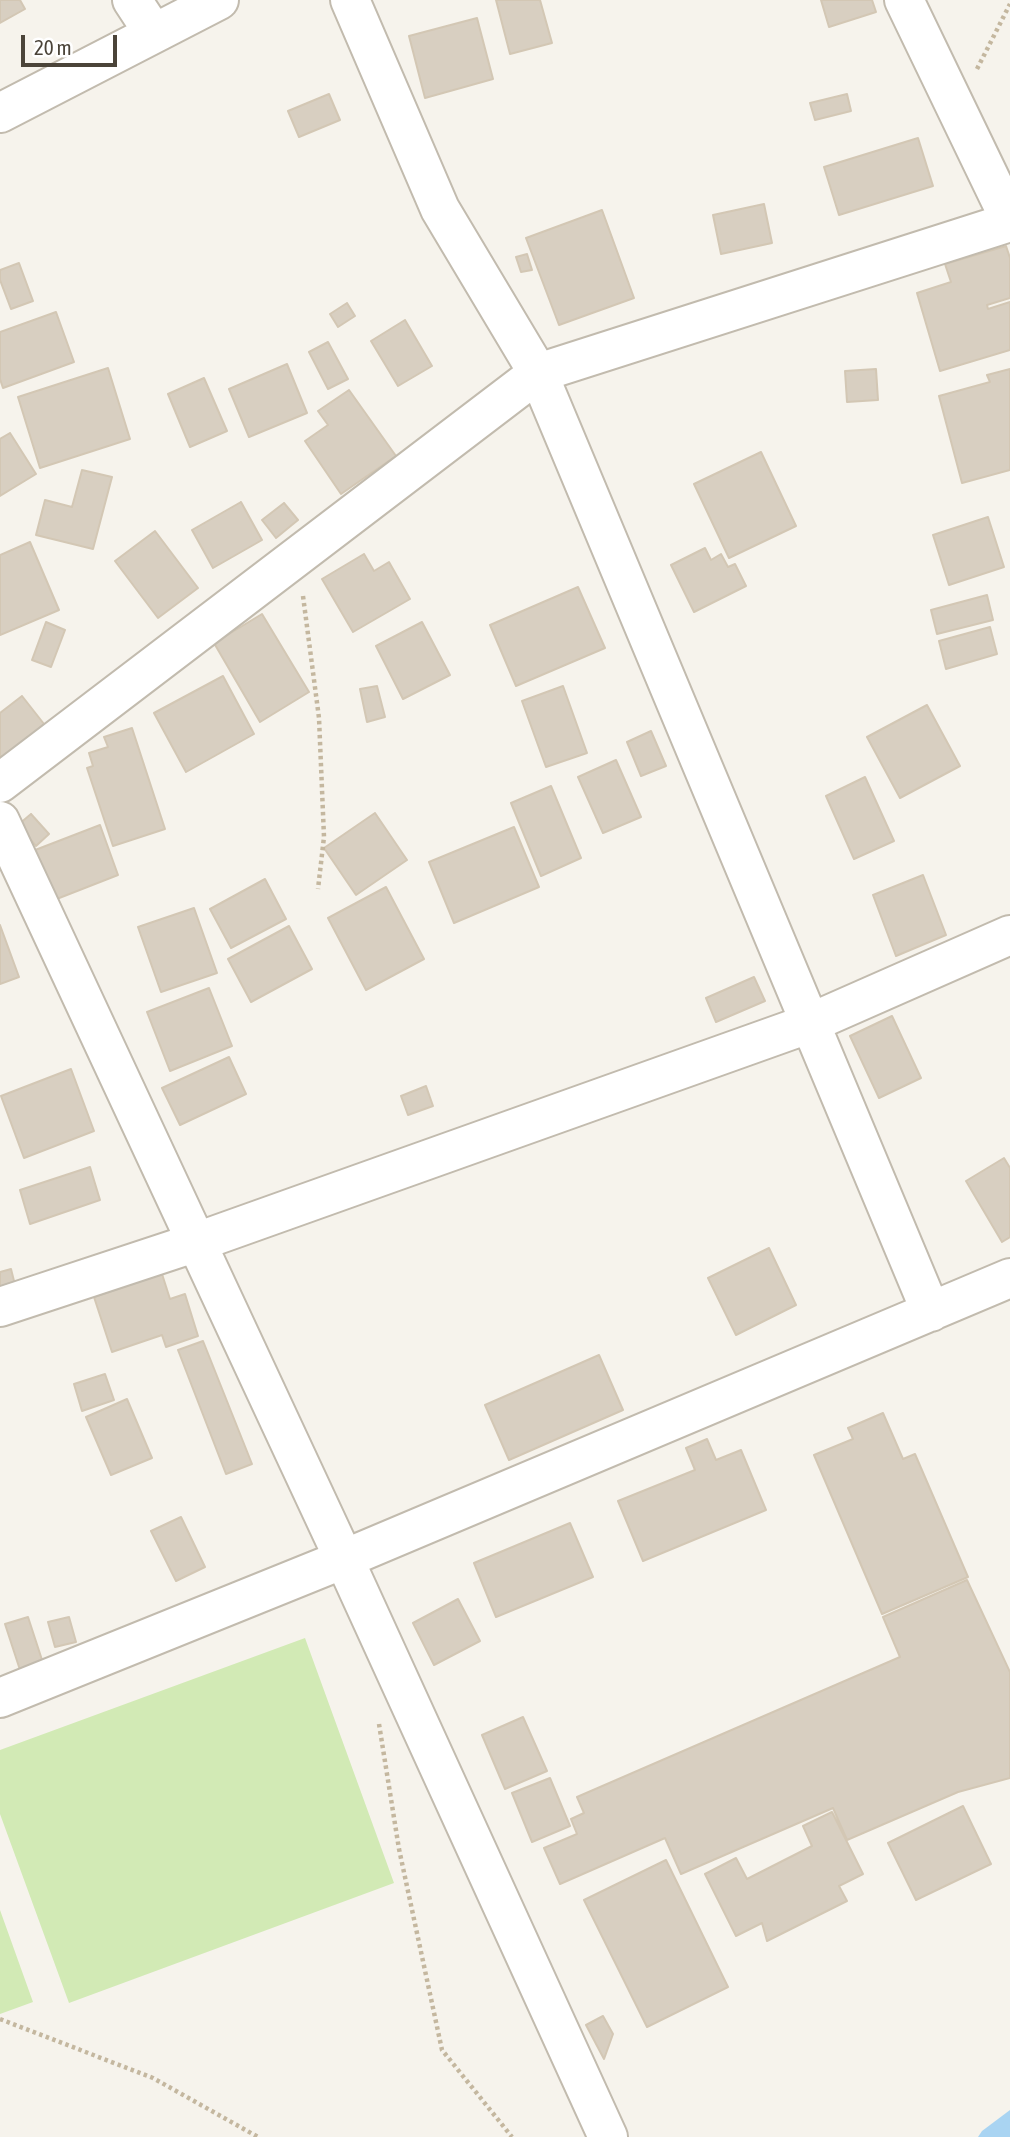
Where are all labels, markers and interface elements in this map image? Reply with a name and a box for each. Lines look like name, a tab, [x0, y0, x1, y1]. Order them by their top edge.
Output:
scale bar	[24, 21, 121, 65]
text: 20 m	[34, 35, 72, 59]

